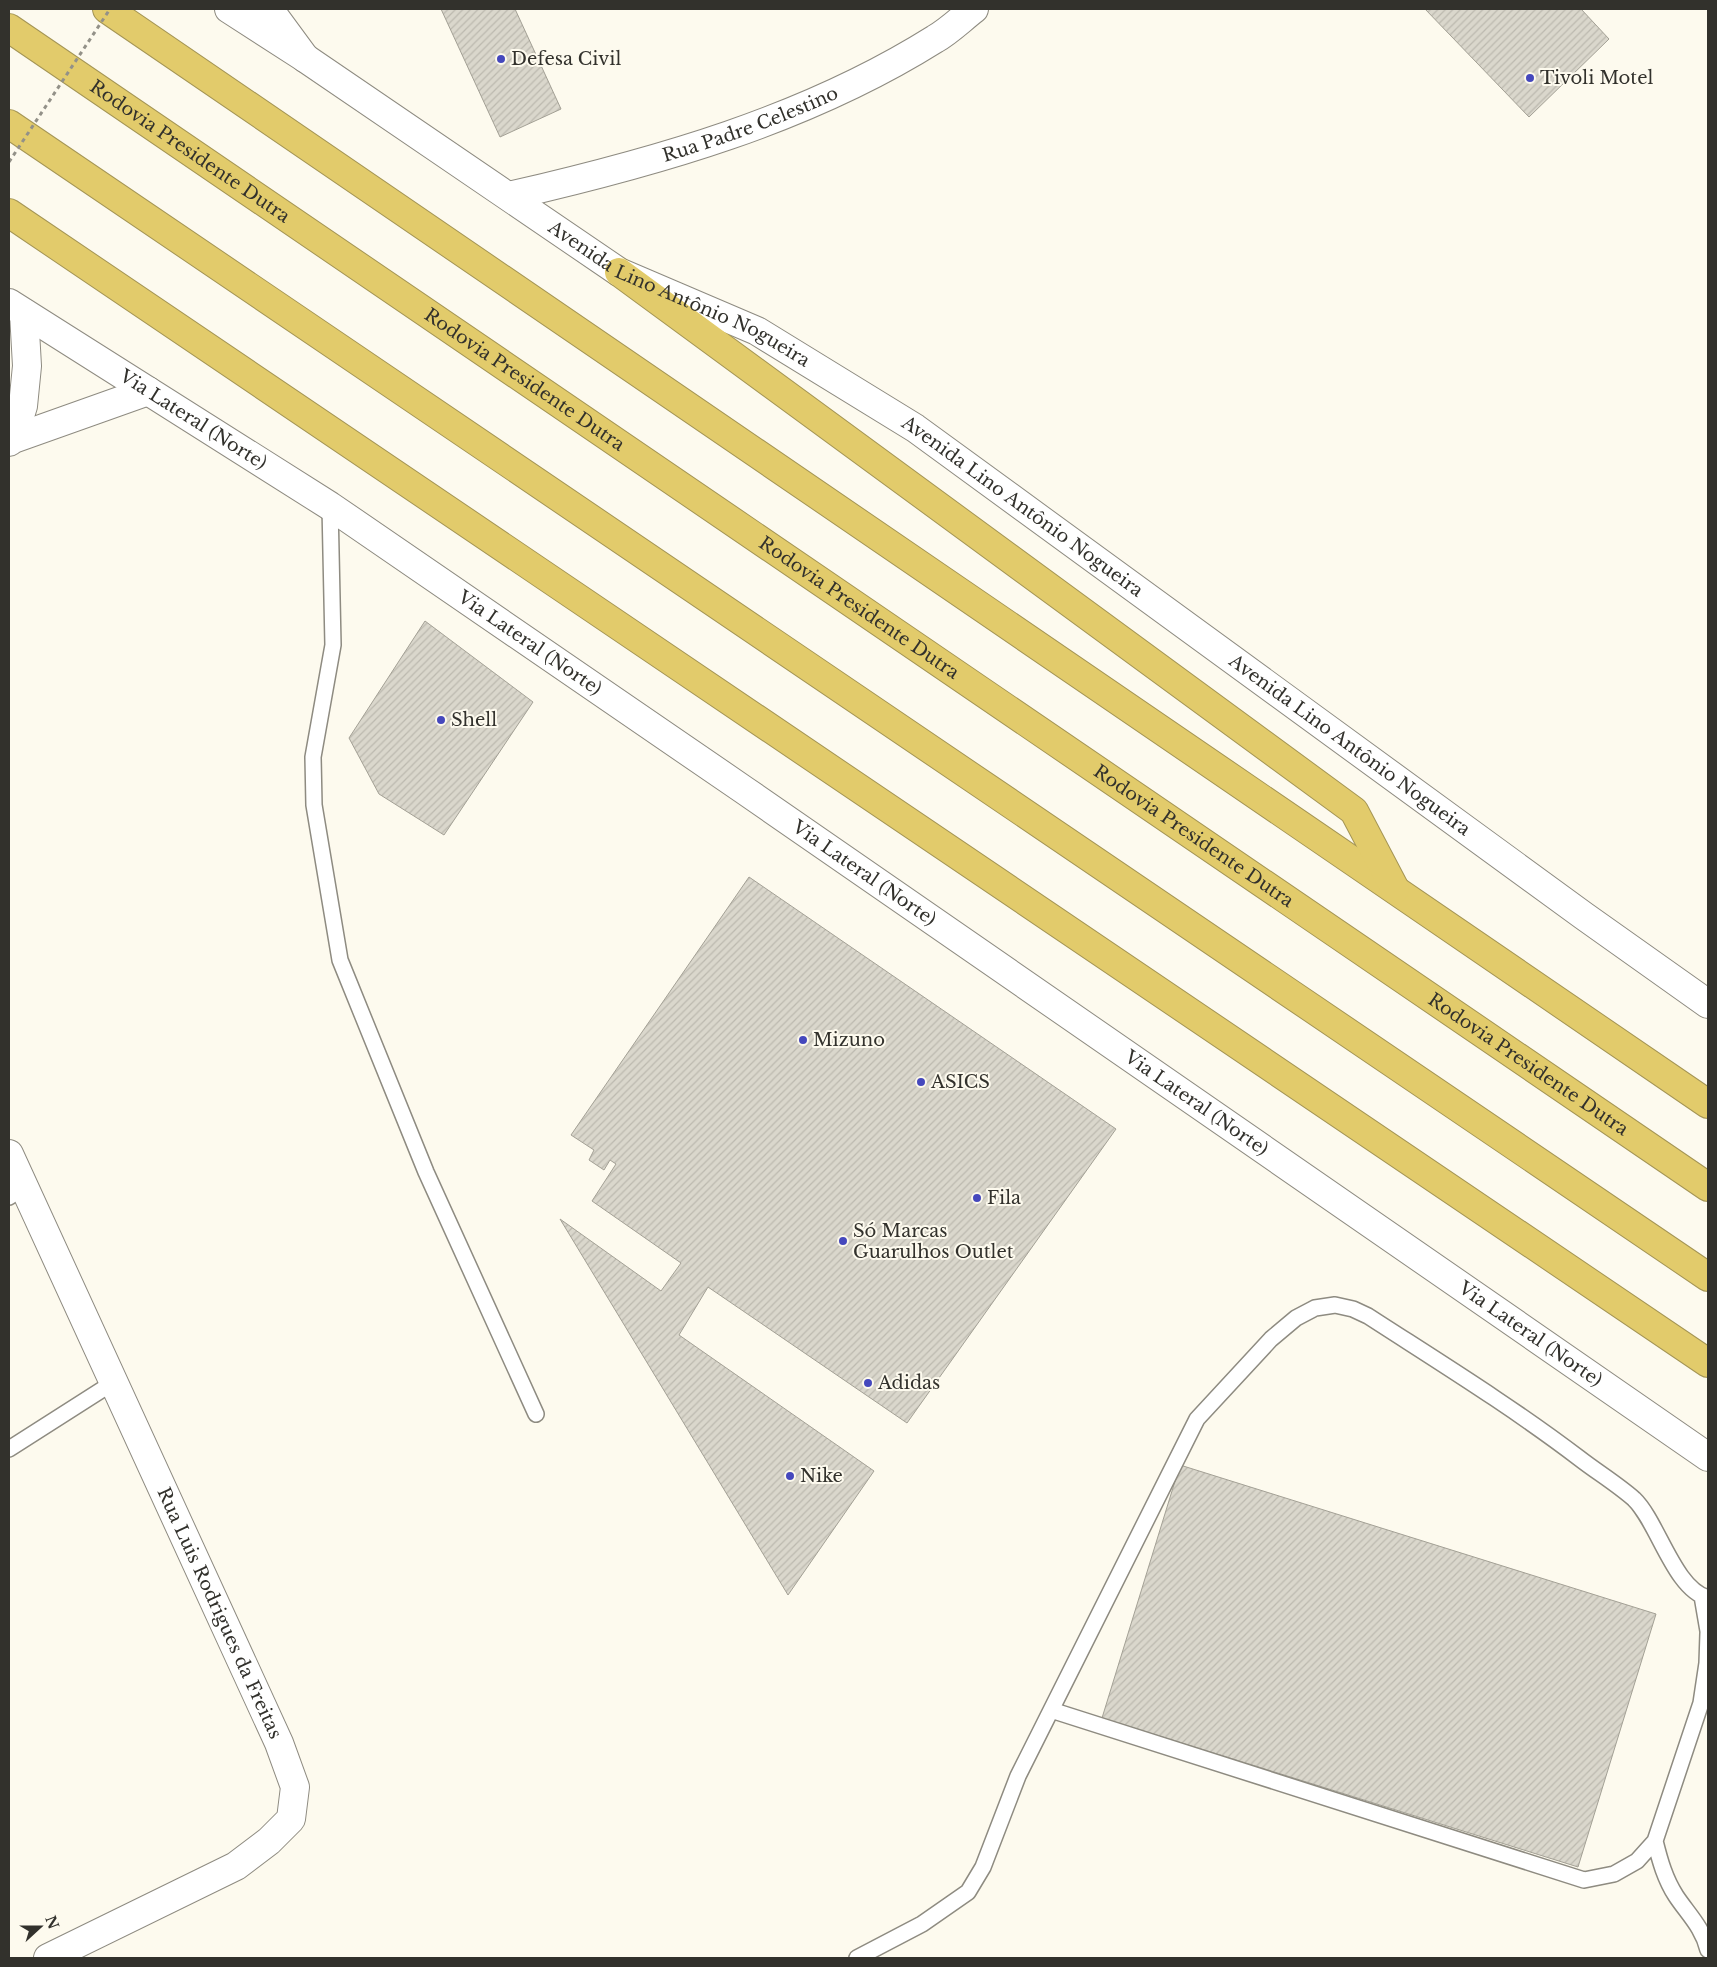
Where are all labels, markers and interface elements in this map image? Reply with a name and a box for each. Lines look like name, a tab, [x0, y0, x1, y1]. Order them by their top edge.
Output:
place label: Defesa Civil	[511, 48, 621, 70]
marker: Defesa Civil	[495, 53, 507, 65]
place label: Tivoli Motel	[1540, 67, 1653, 89]
marker: Tivoli Motel	[1524, 72, 1536, 84]
street label: Rodovia Presidente Dutra	[86, 75, 294, 227]
street label: Rua Padre Celestino	[660, 82, 842, 167]
street label: Avenida Lino Antônio Nogueira	[543, 216, 814, 372]
street label: Rodovia Presidente Dutra	[420, 304, 629, 456]
street label: Via Lateral (Norte)	[115, 364, 271, 474]
street label: Avenida Lino Antônio Nogueira	[897, 411, 1147, 602]
street label: Rodovia Presidente Dutra	[755, 532, 963, 684]
street label: Via Lateral (Norte)	[453, 585, 606, 700]
street label: Avenida Lino Antônio Nogueira	[1224, 649, 1475, 840]
place label: Shell	[451, 709, 497, 731]
marker: Shell	[435, 714, 447, 726]
street label: Rodovia Presidente Dutra	[1089, 760, 1298, 912]
street label: Via Lateral (Norte)	[787, 815, 940, 930]
street label: Rodovia Presidente Dutra	[1424, 988, 1632, 1140]
place label: Mizuno	[813, 1029, 885, 1051]
marker: Mizuno	[797, 1034, 809, 1046]
street label: Via Lateral (Norte)	[1120, 1045, 1272, 1160]
place label: ASICS	[930, 1071, 990, 1093]
marker: ASICS	[915, 1076, 927, 1088]
place label: Fila	[987, 1187, 1021, 1209]
marker: Fila	[971, 1192, 983, 1204]
place label: Só Marcas Guarulhos Outlet	[853, 1220, 1014, 1263]
marker: Só Marcas Guarulhos Outlet	[837, 1235, 849, 1247]
street label: Via Lateral (Norte)	[1453, 1276, 1606, 1391]
place label: Adidas	[877, 1372, 940, 1394]
marker: Adidas	[862, 1377, 874, 1389]
place label: Nike	[800, 1465, 843, 1487]
marker: Nike	[784, 1470, 796, 1482]
street label: Rua Luis Rodrigues da Freitas	[152, 1484, 287, 1742]
north arrow	[15, 1902, 65, 1952]
text: N	[41, 1913, 63, 1932]

